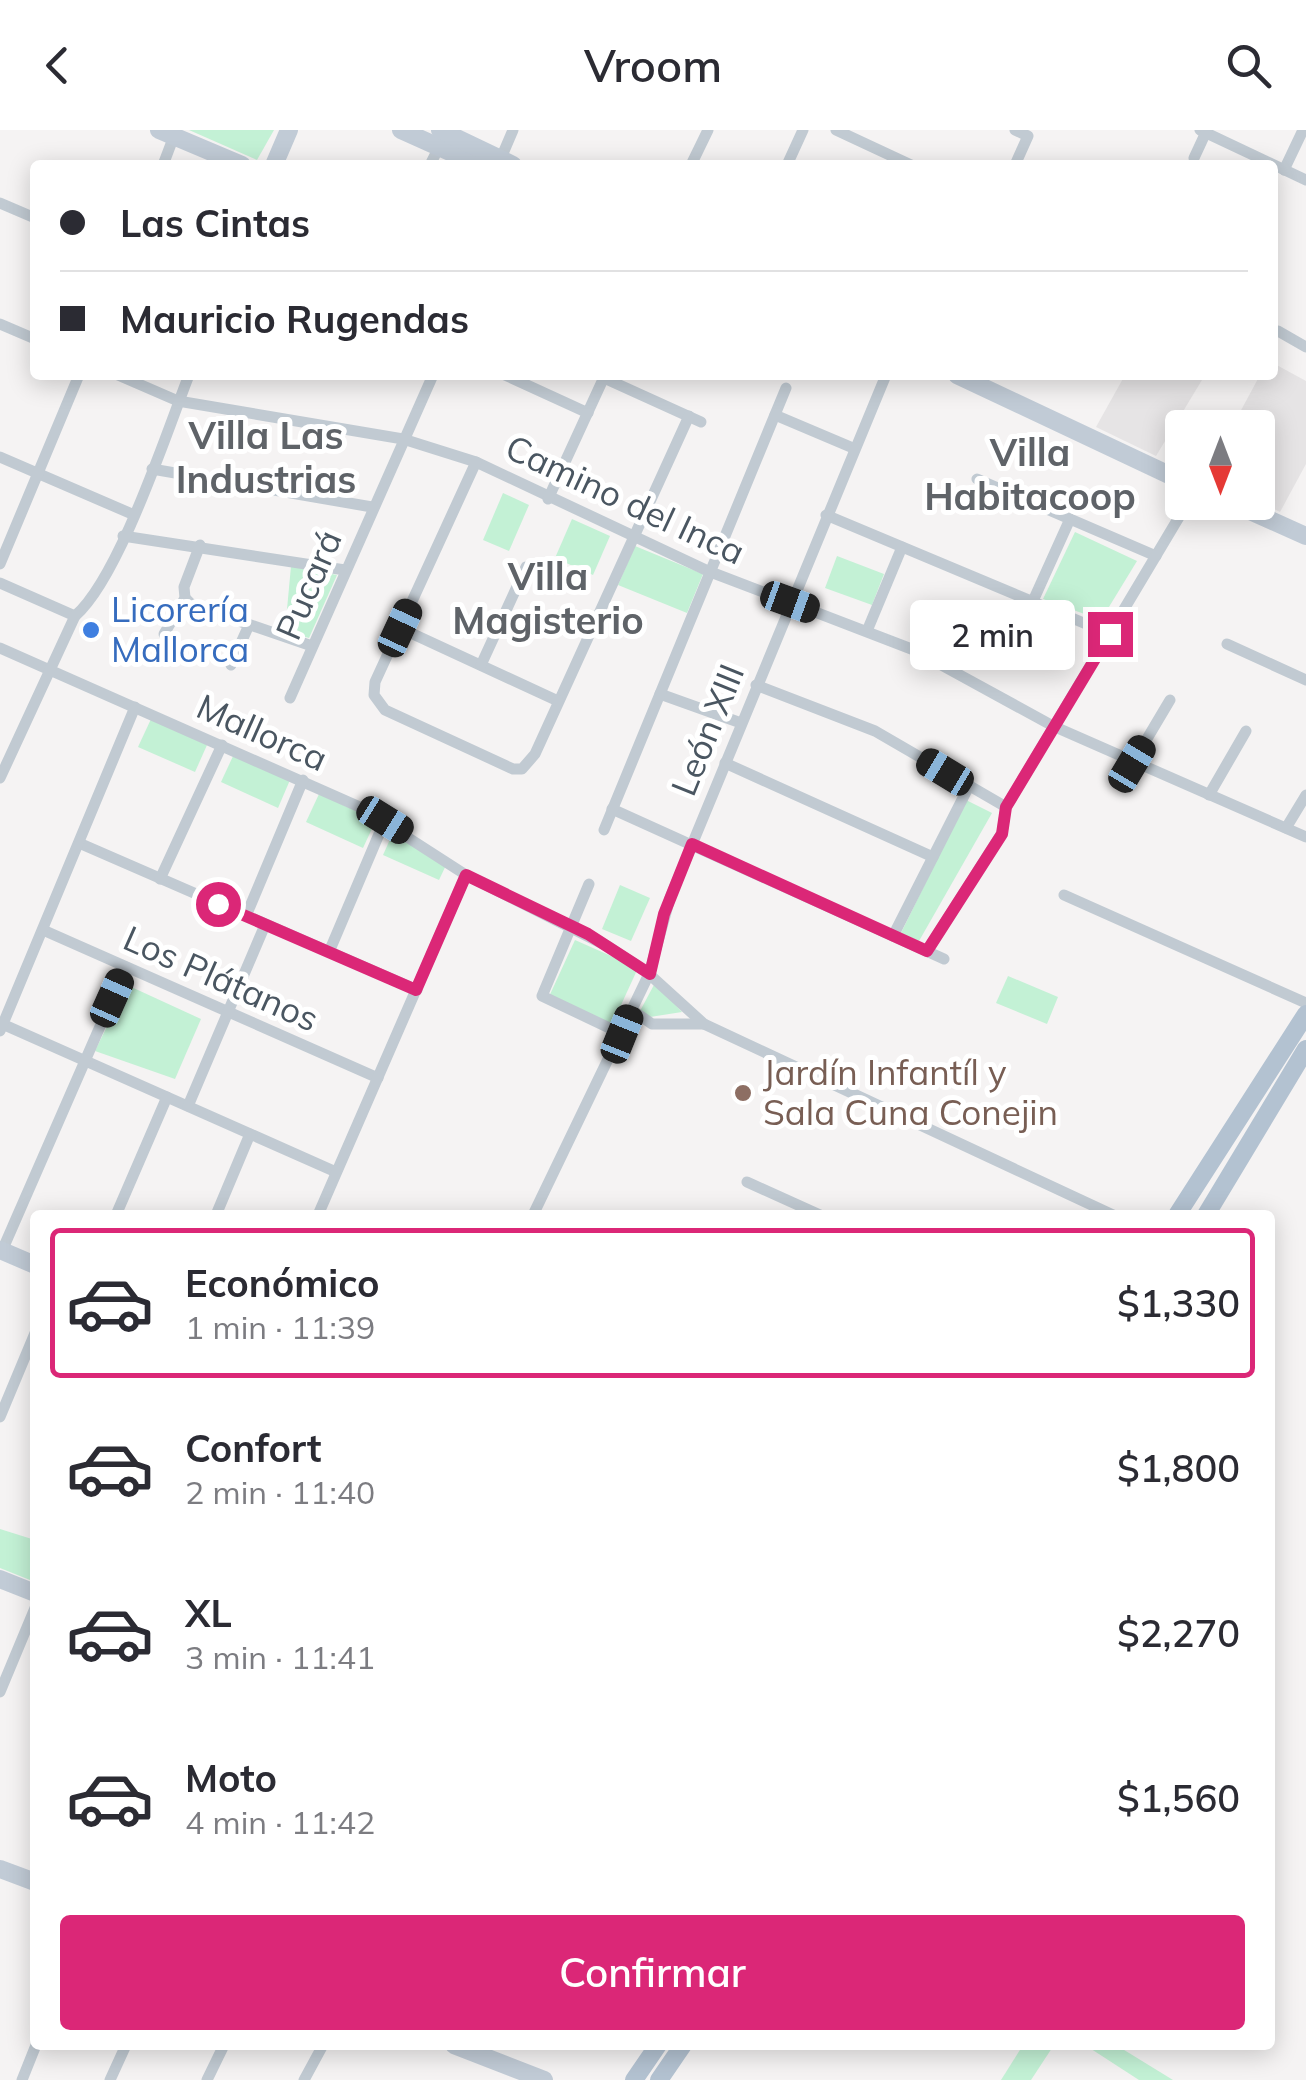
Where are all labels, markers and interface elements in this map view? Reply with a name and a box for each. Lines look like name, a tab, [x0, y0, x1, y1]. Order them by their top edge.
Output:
text: Vroom	[584, 37, 722, 93]
icon: back	[30, 38, 85, 93]
icon: search	[1221, 38, 1276, 93]
text: Las Cintas	[120, 199, 310, 247]
text: Mauricio Rugendas	[120, 295, 469, 343]
north arrow	[1165, 410, 1275, 520]
map controls	[1165, 410, 1275, 520]
district label: Villa Las Industrias	[176, 411, 356, 503]
street label: Camino del Inca	[499, 425, 752, 574]
district label: Villa Habitacoop	[924, 428, 1136, 520]
street label: Pucará	[265, 523, 351, 646]
district label: Villa Magisterio	[452, 552, 644, 644]
car	[757, 578, 823, 626]
place label: Licorería Mallorca	[111, 587, 249, 671]
car	[374, 594, 426, 662]
callout: 2 min	[910, 599, 1075, 669]
route end	[1088, 612, 1133, 657]
text: 2 min	[951, 615, 1034, 655]
marker: Licorería Mallorca	[80, 619, 102, 641]
street label: León XIII	[661, 658, 753, 802]
street label: Mallorca	[190, 684, 335, 780]
car	[1104, 731, 1160, 797]
car	[912, 744, 978, 800]
car	[352, 791, 418, 849]
route start	[196, 882, 241, 927]
street label: Los Plátanos	[117, 916, 326, 1041]
car	[86, 964, 138, 1032]
car	[597, 1001, 647, 1067]
place label: Jardín Infantíl y Sala Cuna Conejin	[763, 1050, 1058, 1134]
marker: Jardín Infantíl y Sala Cuna Conejin	[732, 1082, 754, 1104]
icon: car	[65, 1258, 155, 1348]
text: Económico	[185, 1259, 380, 1307]
text: $1,330	[1117, 1279, 1240, 1327]
text: 1 min · 11:39	[185, 1307, 375, 1347]
icon: car	[65, 1423, 155, 1513]
text: Confort	[185, 1424, 322, 1472]
text: $1,800	[1117, 1444, 1240, 1492]
text: 2 min · 11:40	[185, 1472, 375, 1512]
icon: car	[65, 1588, 155, 1678]
text: XL	[185, 1589, 232, 1637]
text: $2,270	[1117, 1609, 1240, 1657]
text: 3 min · 11:41	[185, 1637, 375, 1677]
icon: car	[65, 1753, 155, 1843]
text: Moto	[185, 1754, 277, 1802]
text: $1,560	[1117, 1774, 1240, 1822]
text: 4 min · 11:42	[185, 1802, 375, 1842]
button: Confirmar	[60, 1915, 1245, 2030]

